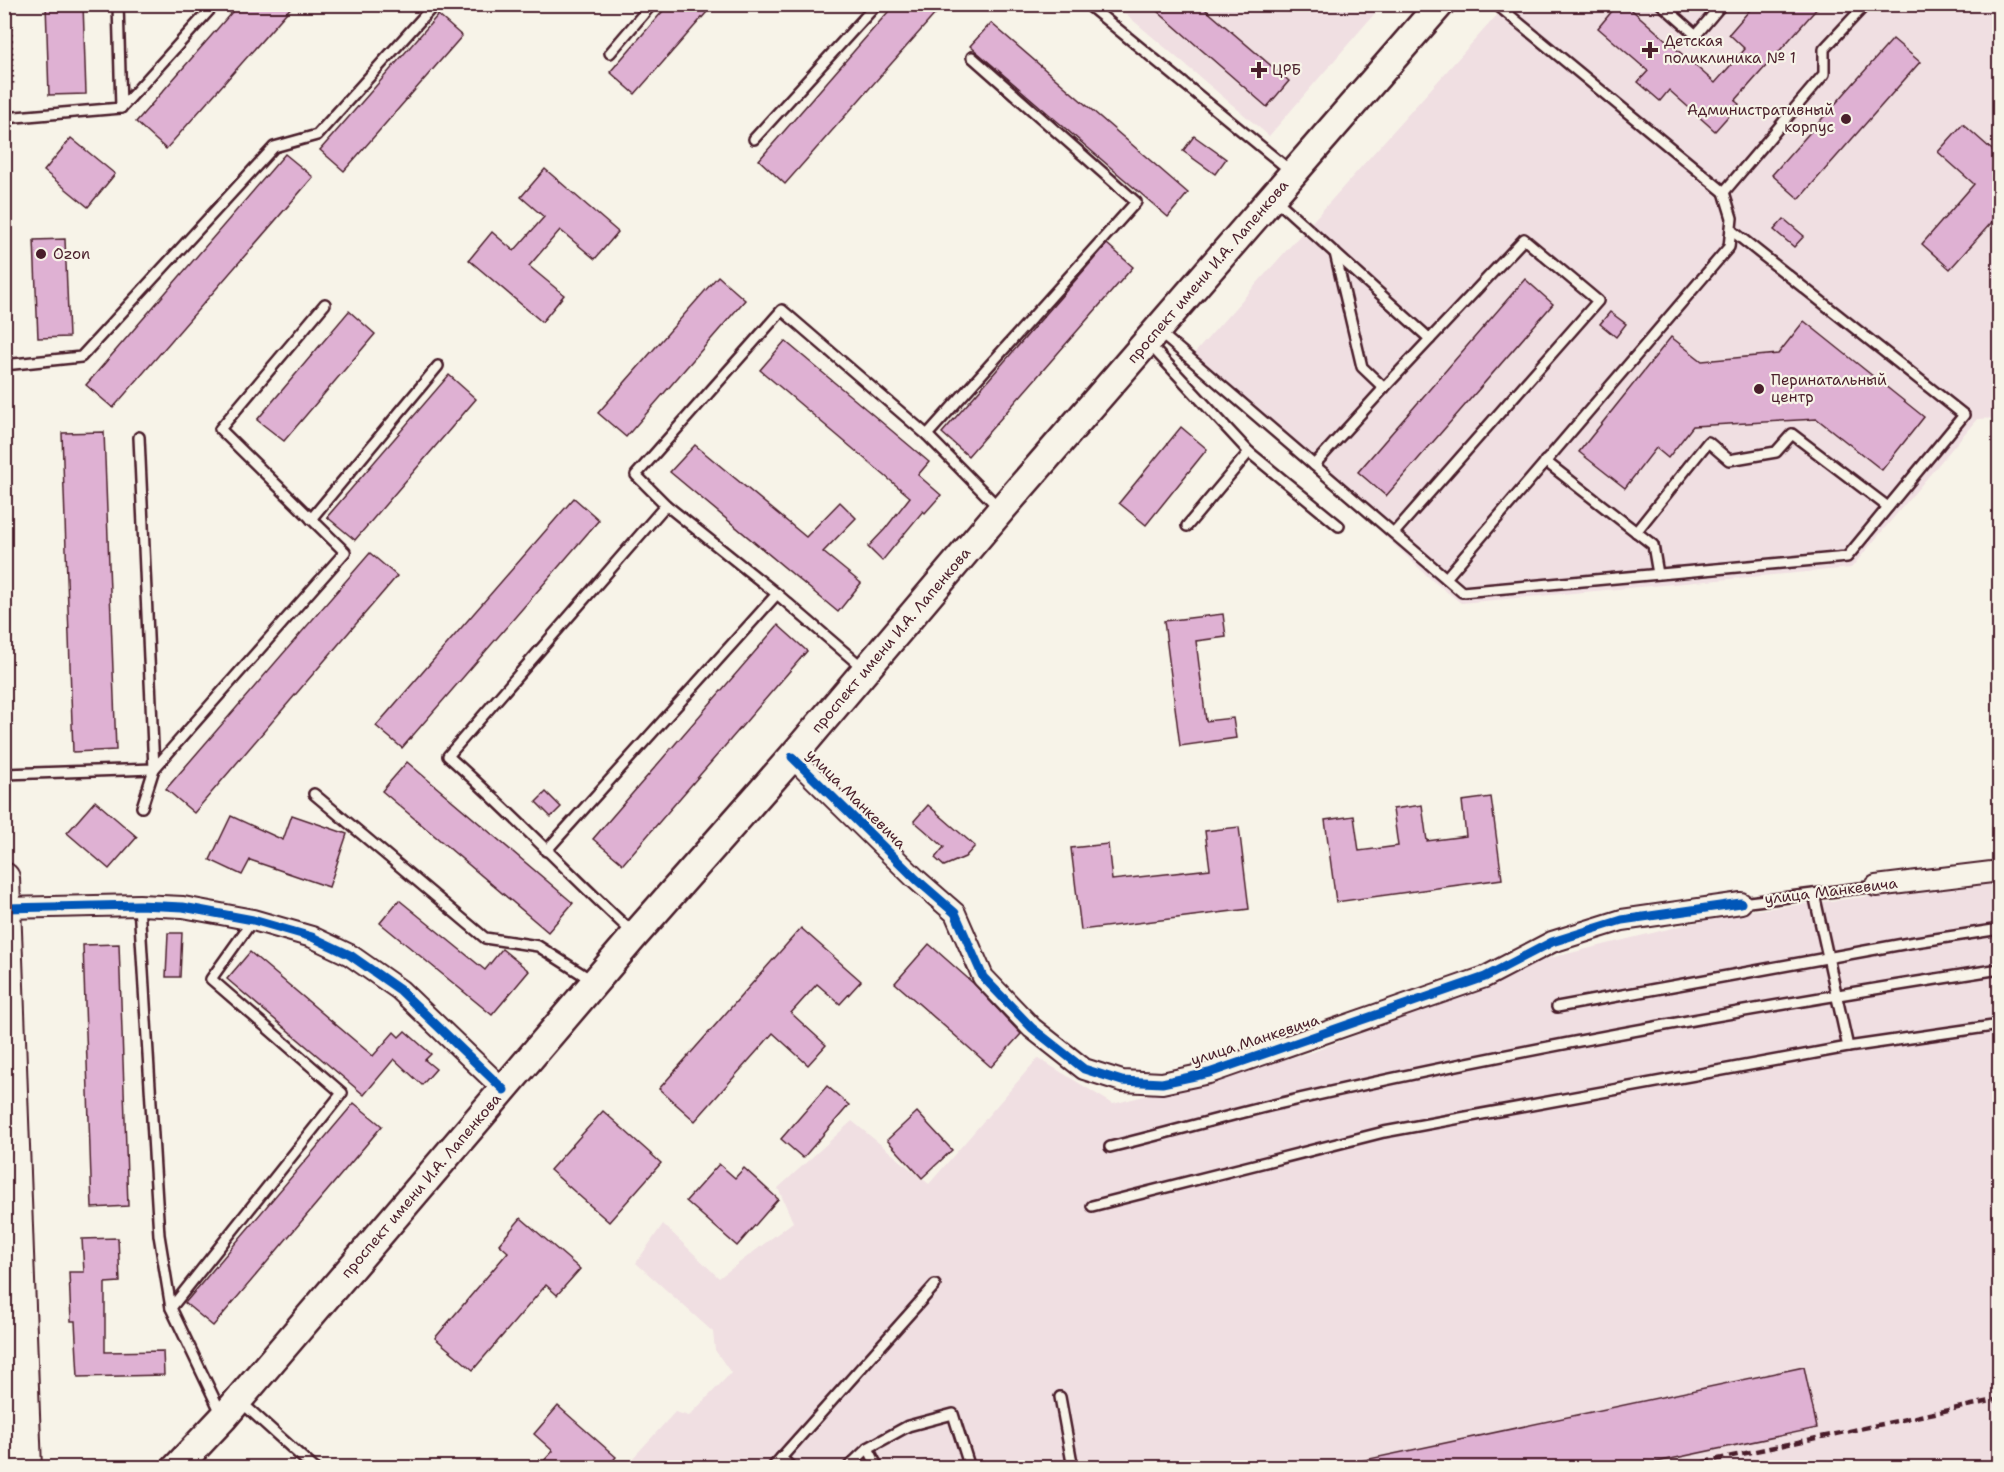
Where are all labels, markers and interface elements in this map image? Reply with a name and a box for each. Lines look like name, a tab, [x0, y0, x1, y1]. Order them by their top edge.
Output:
place label: Детская поликлиника № 1	[1664, 31, 1796, 68]
marker: Детская поликлиника № 1	[1641, 41, 1659, 59]
place label: ЦРБ	[1272, 60, 1301, 80]
marker: ЦРБ	[1250, 61, 1268, 79]
place label: Административный корпус	[1687, 100, 1834, 137]
marker: Административный корпус	[1839, 112, 1853, 126]
street label: проспект имени И.А. Лапенкова	[1123, 175, 1293, 368]
place label: Ozon	[53, 244, 90, 264]
marker: Ozon	[34, 247, 48, 261]
place label: Перинатальный центр	[1771, 370, 1887, 407]
marker: Перинатальный центр	[1752, 382, 1766, 396]
street label: проспект имени И.А. Лапенкова	[807, 543, 976, 737]
street label: улица Манкевича	[802, 745, 911, 854]
street label: улица Манкевича	[1763, 873, 1899, 909]
street label: улица Манкевича	[1188, 1010, 1322, 1070]
street label: проспект имени И.А. Лапенкова	[337, 1089, 506, 1282]

